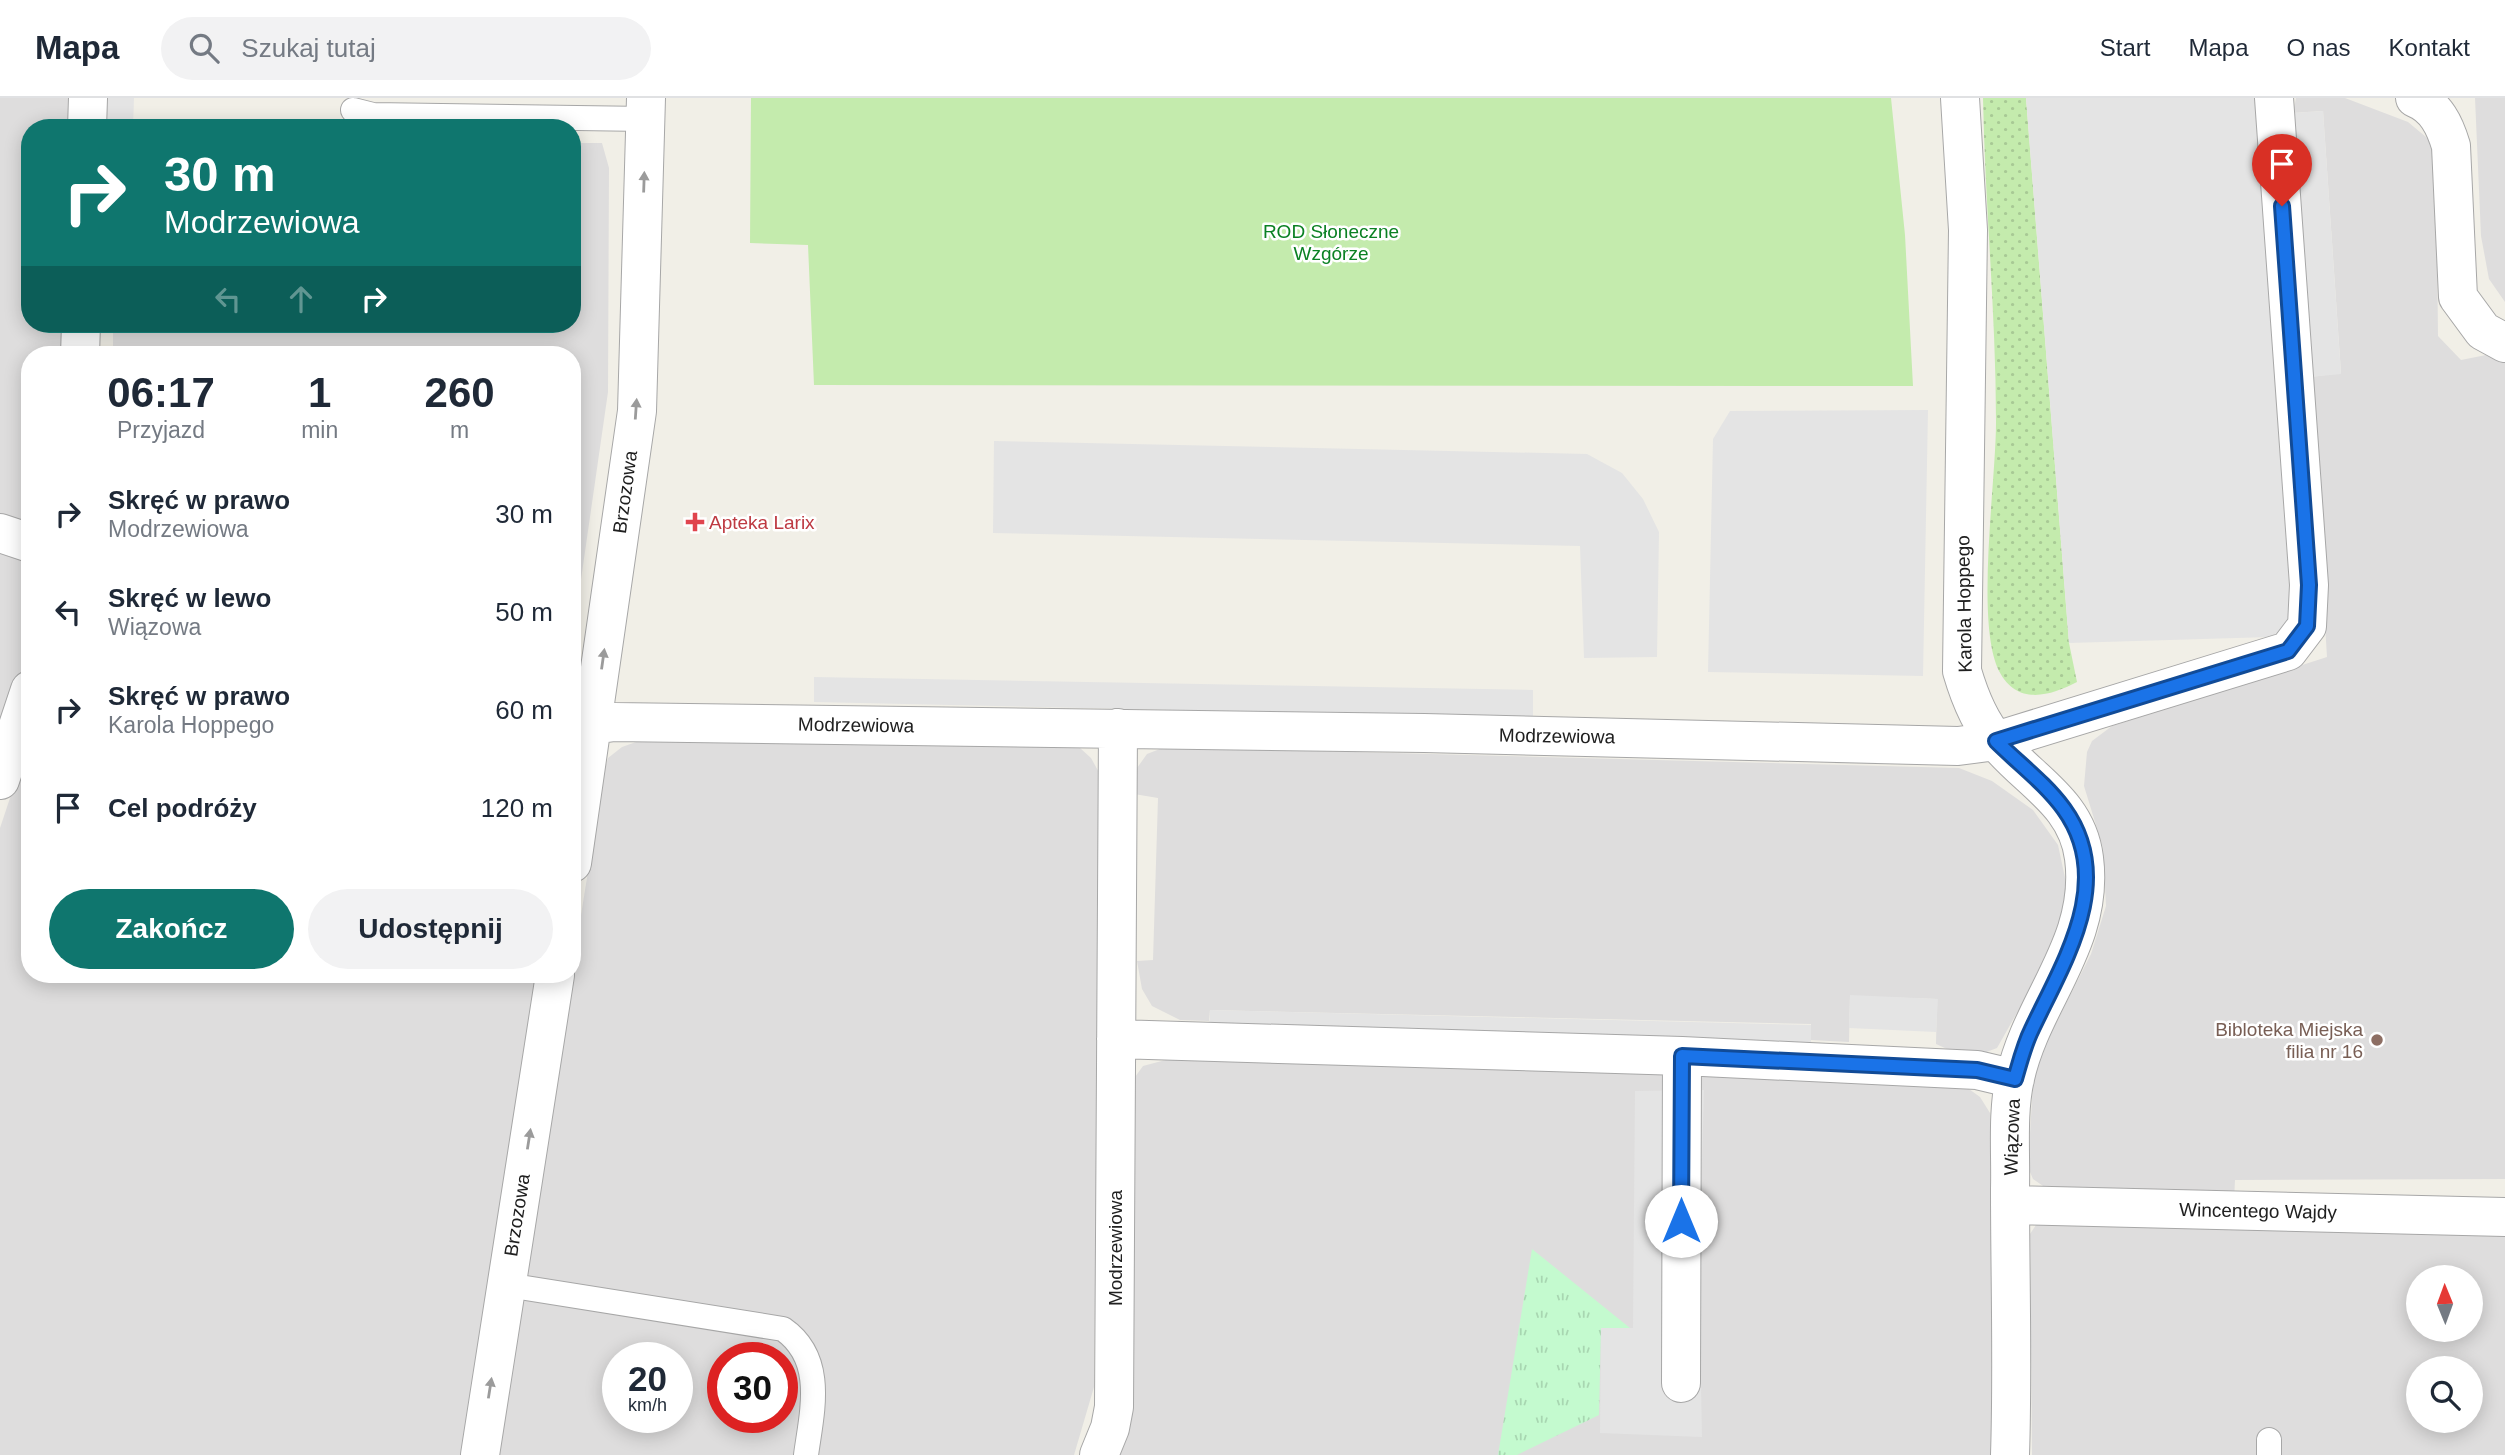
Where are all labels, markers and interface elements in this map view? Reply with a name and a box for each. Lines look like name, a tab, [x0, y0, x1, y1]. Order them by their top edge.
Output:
search box	[161, 17, 651, 80]
text: Mapa	[35, 29, 119, 66]
icon: search	[185, 29, 223, 67]
text: Szukaj tutaj	[241, 33, 376, 63]
text: Start	[2100, 34, 2151, 61]
text: Mapa	[2189, 34, 2249, 61]
text: O nas	[2287, 34, 2351, 61]
text: Kontakt	[2389, 34, 2470, 61]
pin	[2252, 134, 2312, 206]
icon: arrive	[2263, 145, 2301, 183]
icon: right	[49, 147, 140, 238]
text: 30 m	[164, 147, 276, 201]
one-way arrow	[638, 171, 649, 193]
text: Modrzewiowa	[164, 204, 360, 240]
park label: ROD Słoneczne Wzgórze	[1263, 221, 1399, 264]
icon: left	[209, 280, 247, 318]
icon: ahead	[282, 280, 320, 318]
icon: right	[355, 280, 393, 318]
text: 06:17	[107, 369, 215, 416]
text: 1	[308, 369, 331, 416]
text: 260	[425, 369, 495, 416]
one-way arrow	[631, 398, 642, 420]
text: Przyjazd	[117, 417, 205, 443]
text: min	[301, 417, 338, 443]
text: m	[450, 417, 469, 443]
street label: Brzozowa	[609, 449, 641, 535]
text: Skręć w prawo	[108, 485, 290, 515]
icon: right	[49, 495, 87, 533]
text: 30 m	[495, 499, 553, 529]
place label: Apteka Larix	[709, 512, 815, 533]
marker: Apteka Larix	[687, 514, 703, 530]
text: Modrzewiowa	[108, 516, 249, 542]
street label: Karola Hoppego	[1952, 535, 1976, 673]
text: Skręć w lewo	[108, 583, 271, 613]
icon: left	[49, 593, 87, 631]
text: 50 m	[495, 597, 553, 627]
text: Wiązowa	[108, 614, 201, 640]
one-way arrow	[597, 648, 608, 670]
text: Skręć w prawo	[108, 681, 290, 711]
icon: right	[49, 691, 87, 729]
text: 60 m	[495, 695, 553, 725]
text: Karola Hoppego	[108, 712, 274, 738]
street label: Modrzewiowa	[798, 713, 915, 737]
street label: Modrzewiowa	[1499, 724, 1616, 748]
icon: arrive	[49, 789, 87, 827]
text: Cel podróży	[108, 793, 257, 823]
text: 120 m	[481, 793, 553, 823]
button: Zakończ	[49, 889, 294, 969]
button: Udostępnij	[308, 889, 553, 969]
place label: Bibloteka Miejska filia nr 16	[2215, 1019, 2363, 1062]
marker: Bibloteka Miejska filia nr 16	[2369, 1032, 2385, 1048]
street label: Wiązowa	[2000, 1098, 2024, 1176]
one-way arrow	[524, 1127, 535, 1149]
street label: Brzozowa	[500, 1172, 534, 1258]
position arrow	[1644, 1184, 1718, 1258]
street label: Modrzewiowa	[1105, 1189, 1126, 1306]
street label: Wincentego Wajdy	[2179, 1199, 2338, 1223]
north arrow	[2406, 1265, 2483, 1342]
map controls	[2406, 1265, 2483, 1433]
speed limit sign: 30	[707, 1342, 798, 1433]
button: search	[2406, 1356, 2483, 1433]
text: 20	[628, 1359, 667, 1398]
one-way arrow	[485, 1376, 496, 1398]
text: km/h	[628, 1395, 667, 1415]

